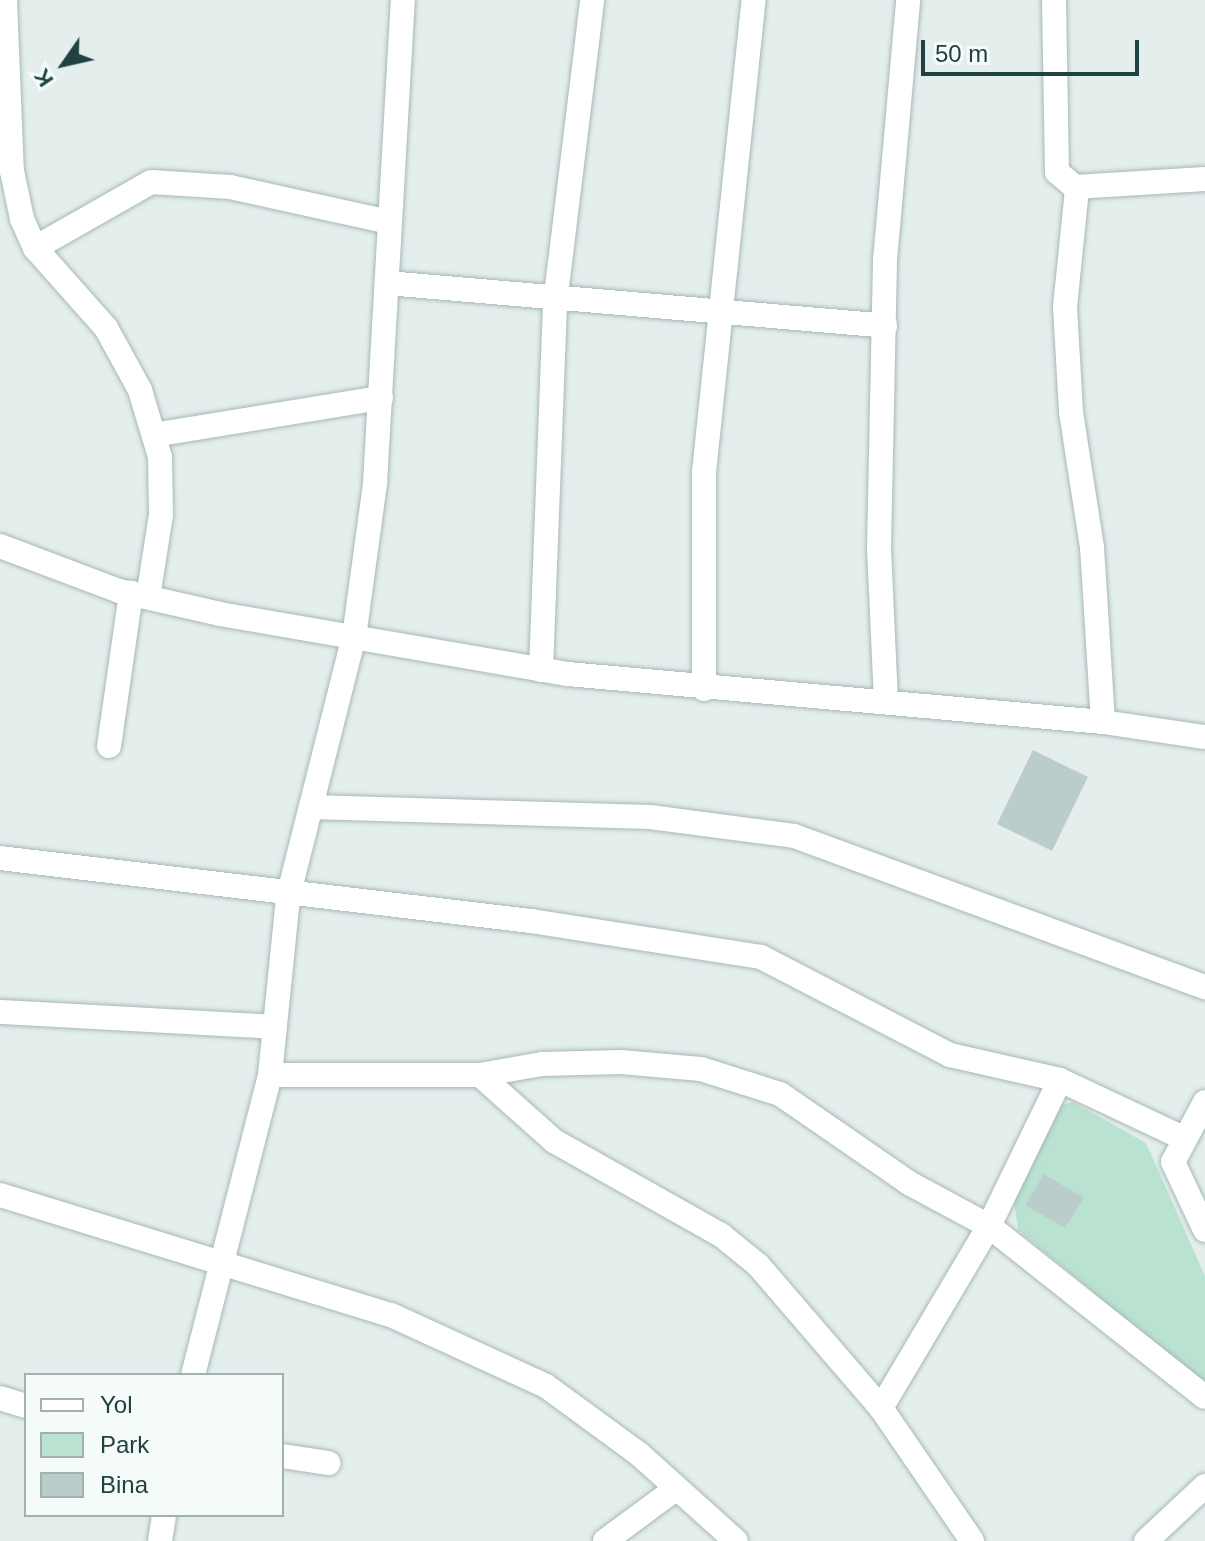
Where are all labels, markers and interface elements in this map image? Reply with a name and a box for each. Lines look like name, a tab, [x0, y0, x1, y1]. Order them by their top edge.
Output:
north arrow	[24, 24, 104, 104]
scale bar	[925, 24, 1143, 74]
text: 50 m	[935, 40, 988, 67]
text: K	[29, 64, 58, 91]
legend	[24, 1373, 284, 1517]
text: Yol	[100, 1391, 132, 1418]
text: Park	[100, 1431, 149, 1458]
text: Bina	[100, 1471, 148, 1498]

